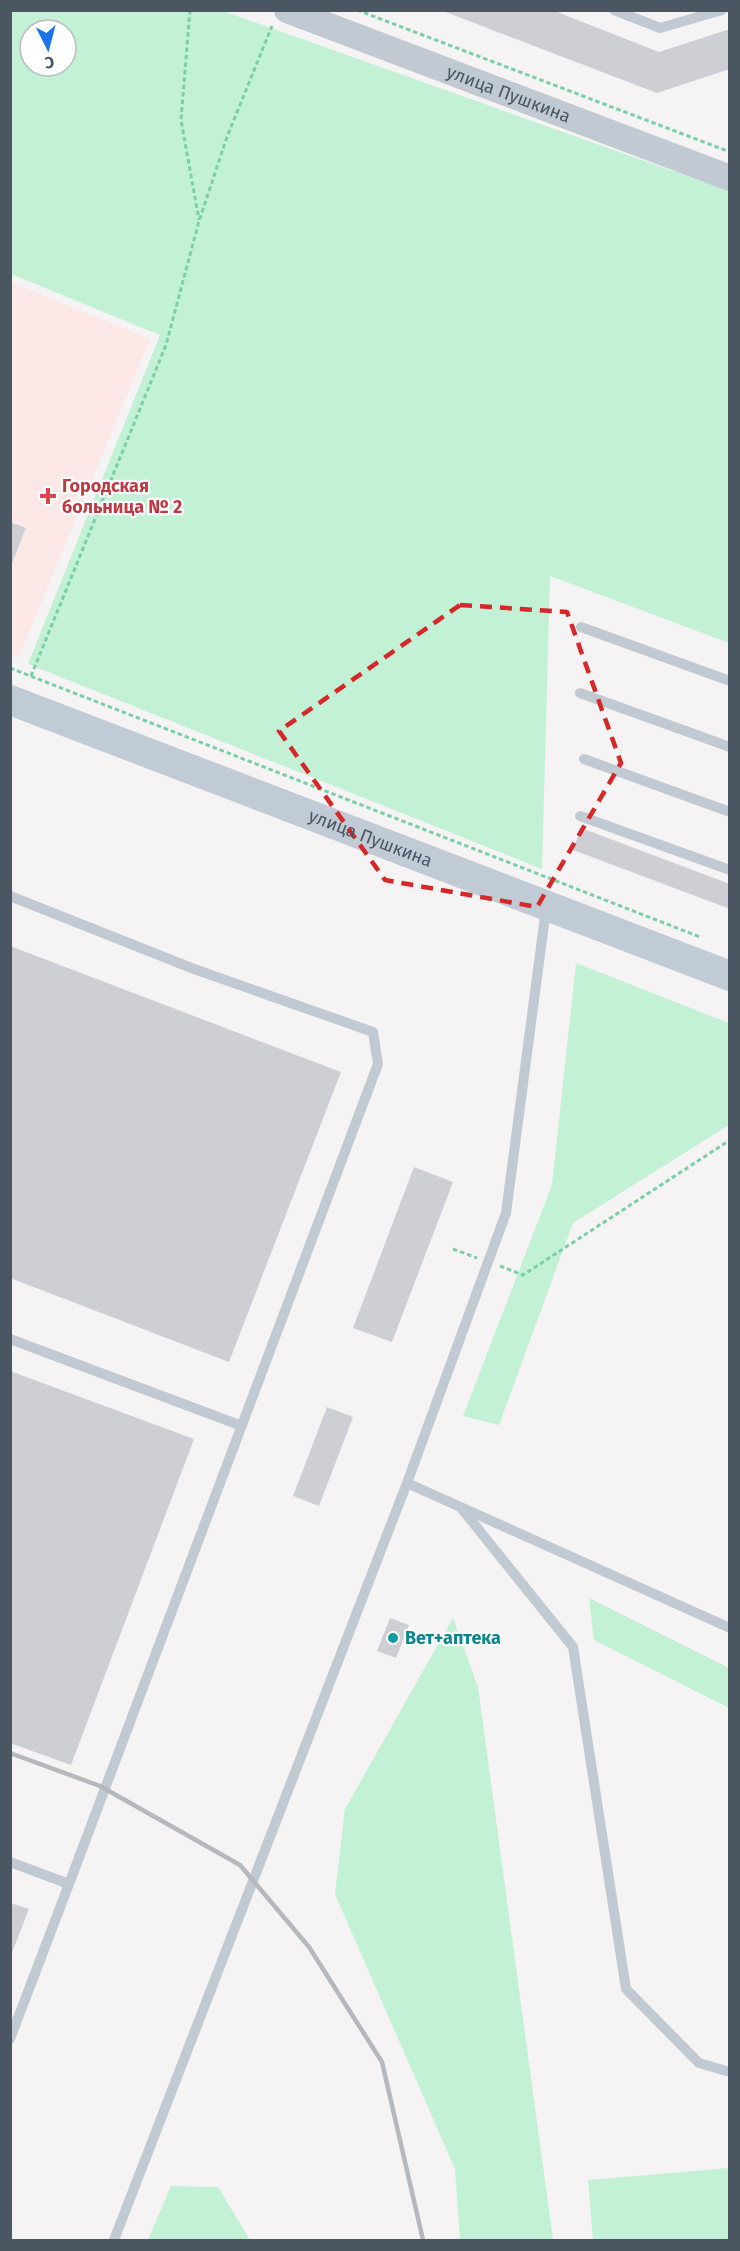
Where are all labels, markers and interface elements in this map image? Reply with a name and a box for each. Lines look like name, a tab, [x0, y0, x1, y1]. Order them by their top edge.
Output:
north arrow	[18, 18, 78, 78]
text: С	[43, 52, 55, 72]
street label: улица Пушкина	[443, 61, 574, 128]
place label: Городская больница № 2	[62, 475, 182, 518]
marker: Городская больница № 2	[39, 487, 57, 505]
street label: улица Пушкина	[305, 804, 436, 872]
place label: Вет+аптека	[405, 1627, 501, 1649]
marker: Вет+аптека	[386, 1631, 400, 1645]

